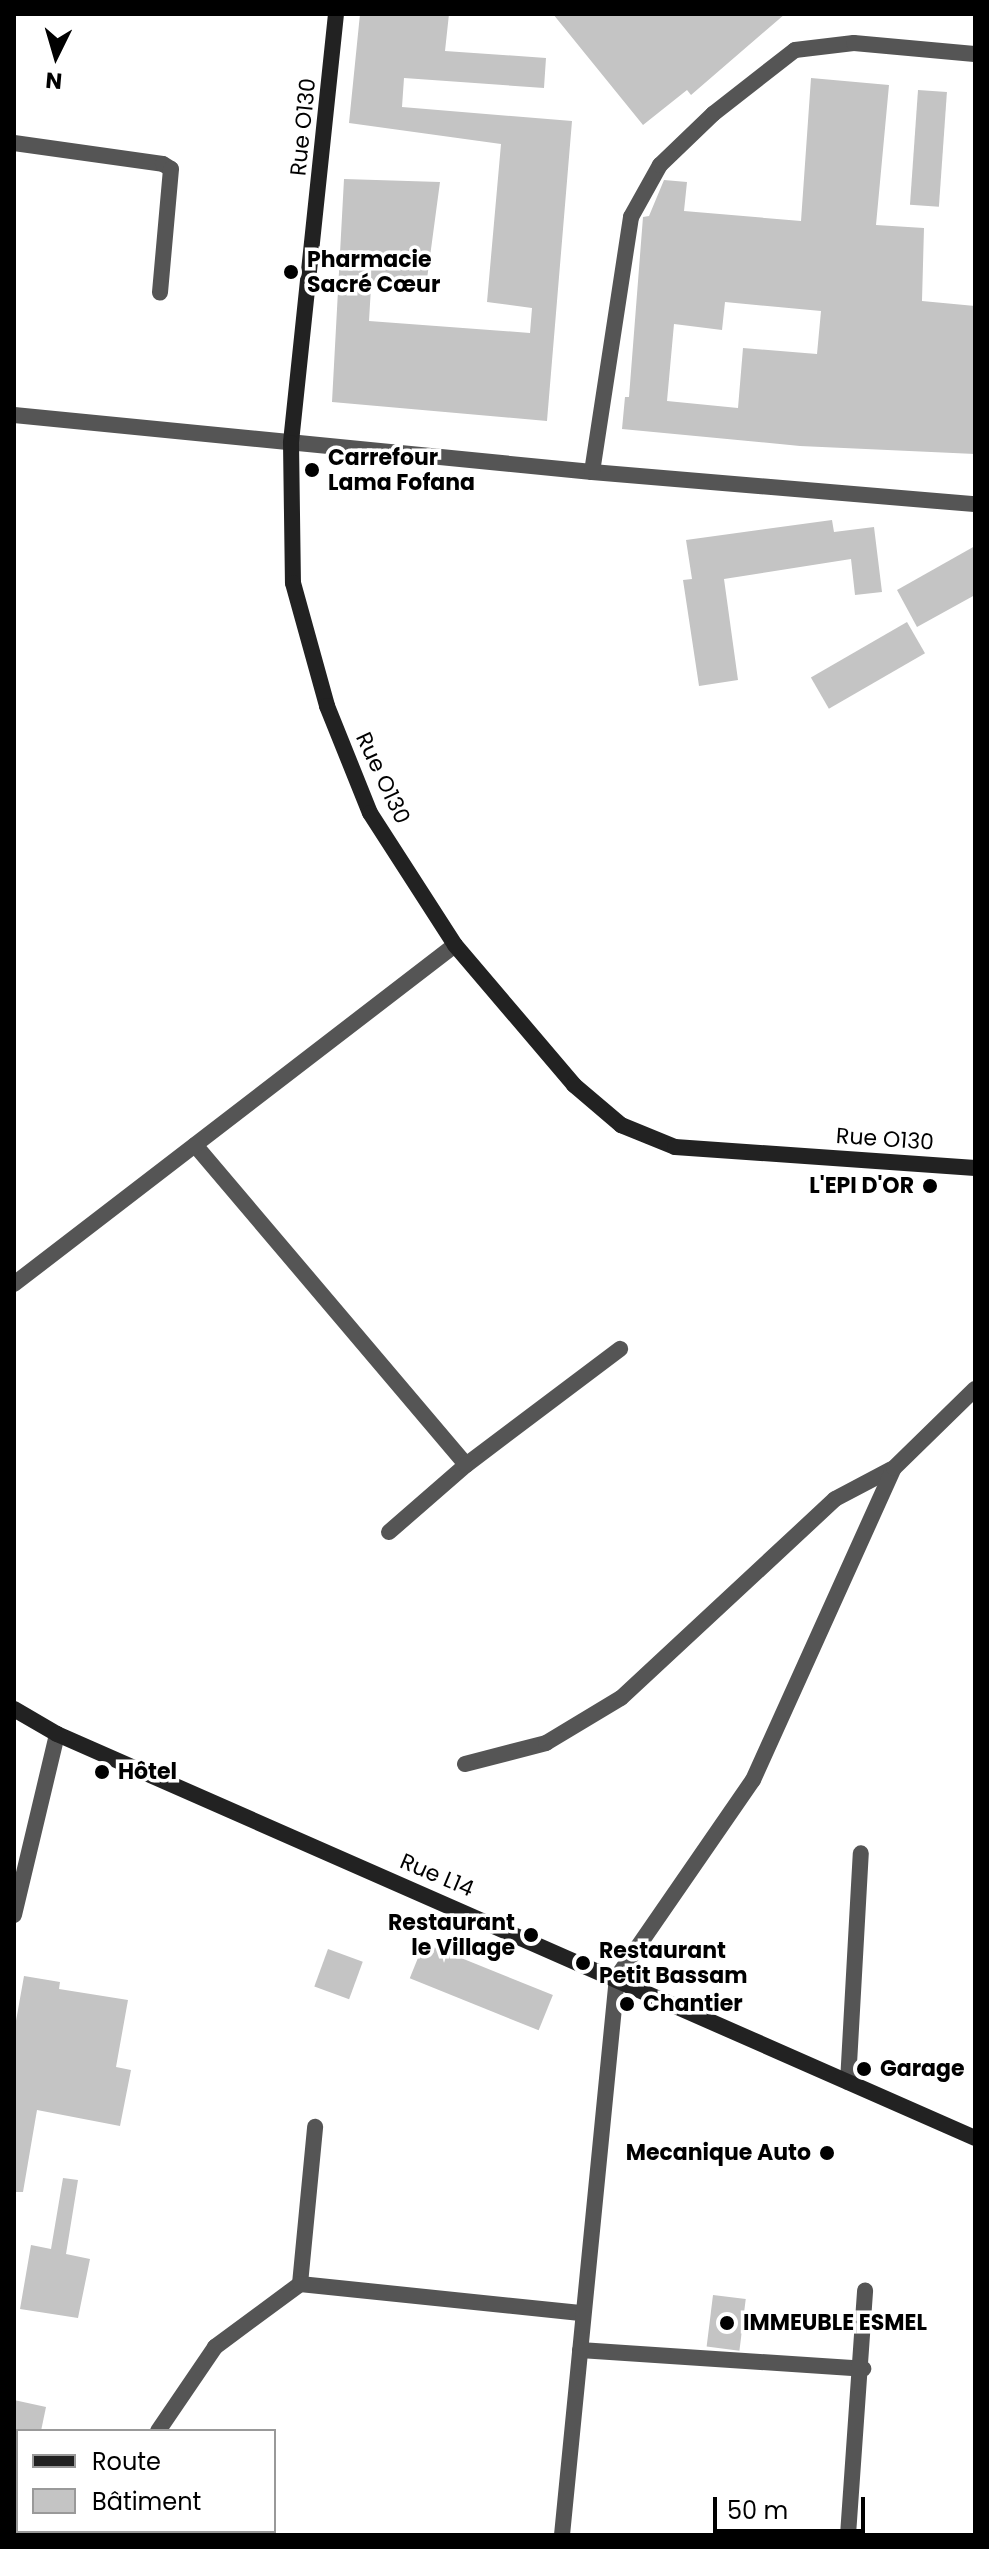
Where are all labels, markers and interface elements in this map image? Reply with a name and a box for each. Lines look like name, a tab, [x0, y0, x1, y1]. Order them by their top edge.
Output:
north arrow	[16, 16, 96, 96]
text: N	[44, 64, 63, 97]
street label: Rue O130	[285, 77, 321, 177]
place label: Pharmacie Sacré Cœur	[307, 246, 440, 298]
marker: Pharmacie Sacré Cœur	[282, 263, 300, 281]
place label: Carrefour Lama Fofana	[328, 444, 475, 496]
marker: Carrefour Lama Fofana	[303, 461, 321, 479]
street label: Rue O130	[350, 728, 416, 828]
street label: Rue O130	[835, 1122, 935, 1156]
place label: L'EPI D'OR	[809, 1173, 914, 1199]
marker: L'EPI D'OR	[921, 1177, 939, 1195]
place label: Hôtel	[118, 1759, 177, 1785]
marker: Hôtel	[93, 1763, 111, 1781]
street label: Rue L14	[396, 1848, 478, 1902]
place label: Restaurant le Village	[388, 1909, 515, 1960]
marker: Restaurant le Village	[522, 1926, 540, 1944]
place label: Restaurant Petit Bassam	[599, 1937, 748, 1988]
marker: Restaurant Petit Bassam	[574, 1954, 592, 1972]
place label: Chantier	[643, 1991, 743, 2017]
marker: Chantier	[618, 1995, 636, 2013]
place label: Garage	[880, 2056, 965, 2082]
marker: Garage	[855, 2060, 873, 2078]
place label: Mecanique Auto	[626, 2140, 811, 2166]
marker: Mecanique Auto	[818, 2144, 836, 2162]
place label: IMMEUBLE ESMEL	[743, 2310, 927, 2336]
marker: IMMEUBLE ESMEL	[718, 2314, 736, 2332]
legend	[16, 2429, 276, 2533]
text: Route	[92, 2445, 161, 2478]
scale bar	[717, 2481, 869, 2531]
text: Bâtiment	[92, 2485, 201, 2518]
text: 50 m	[727, 2494, 788, 2527]

